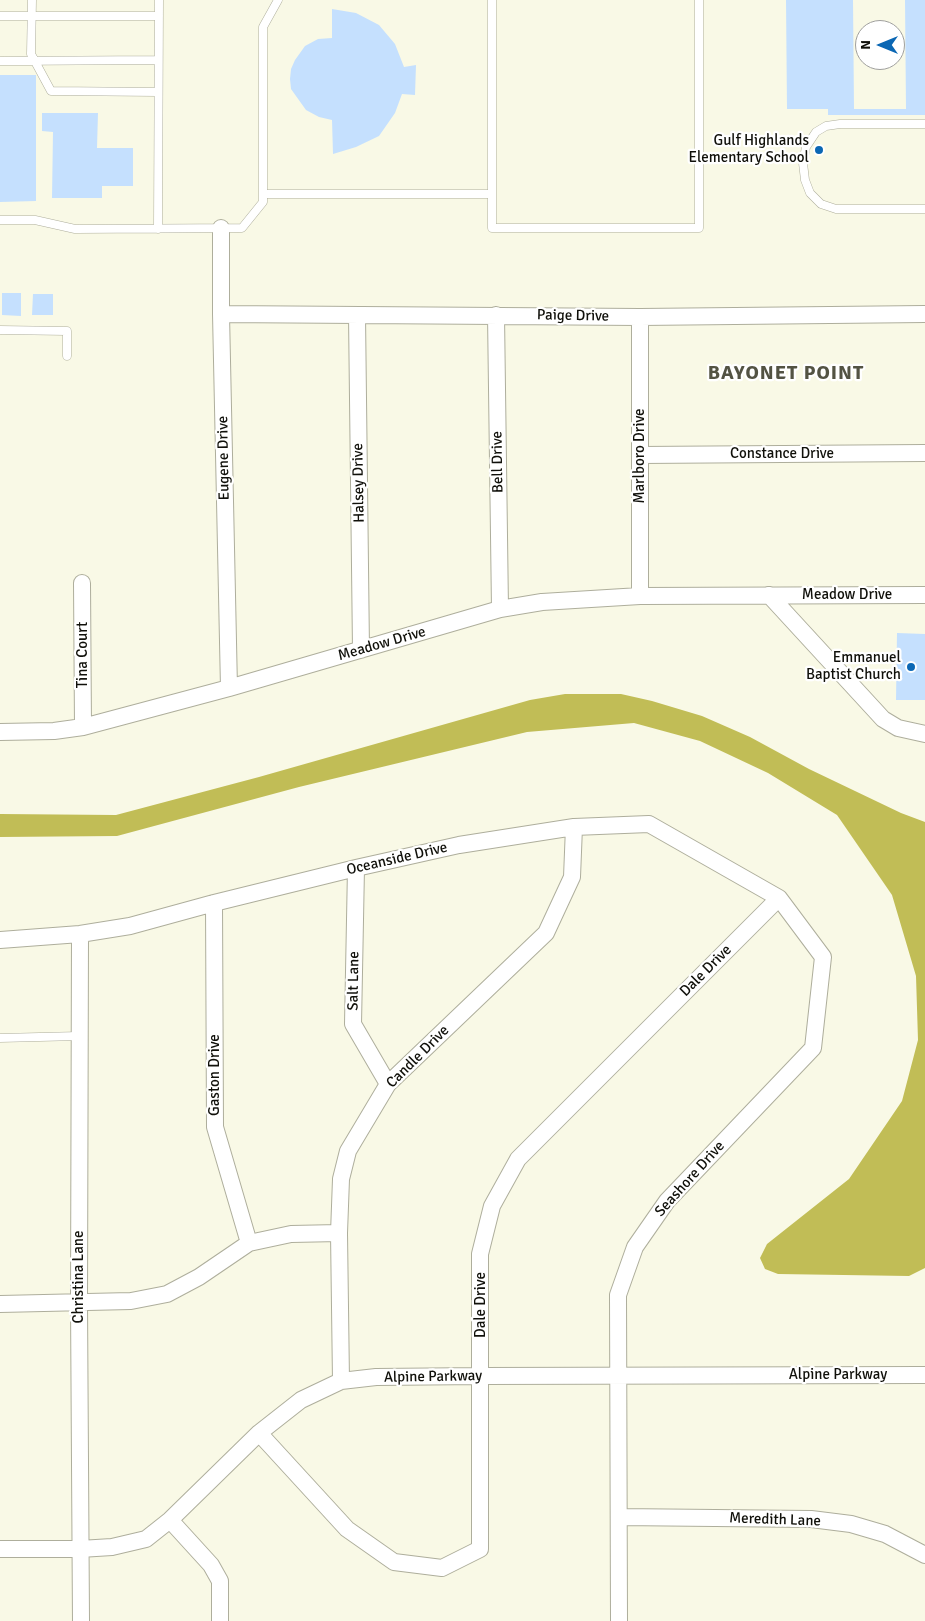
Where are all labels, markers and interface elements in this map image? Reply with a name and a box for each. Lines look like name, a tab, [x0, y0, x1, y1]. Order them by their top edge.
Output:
north arrow	[855, 20, 905, 70]
text: N	[857, 40, 874, 50]
place label: Gulf Highlands Elementary School	[688, 132, 809, 167]
marker: Gulf Highlands Elementary School	[813, 144, 825, 156]
street label: Paige Drive	[537, 306, 609, 326]
district label: BAYONET POINT	[706, 362, 866, 386]
street label: Marlboro Drive	[631, 408, 649, 504]
street label: Eugene Drive	[214, 416, 234, 500]
street label: Bell Drive	[488, 431, 508, 493]
street label: Halsey Drive	[349, 443, 369, 523]
street label: Constance Drive	[730, 445, 834, 463]
street label: Meadow Drive	[802, 586, 892, 604]
street label: Tina Court	[74, 622, 92, 688]
street label: Meadow Drive	[336, 623, 428, 665]
place label: Emmanuel Baptist Church	[806, 649, 901, 684]
marker: Emmanuel Baptist Church	[905, 661, 917, 673]
street label: Oceanside Drive	[345, 839, 449, 879]
street label: Dale Drive	[676, 941, 736, 1001]
street label: Salt Lane	[344, 951, 364, 1011]
street label: Candle Drive	[383, 1022, 453, 1092]
street label: Gaston Drive	[206, 1034, 224, 1116]
street label: Seashore Drive	[651, 1137, 729, 1221]
street label: Christina Lane	[70, 1230, 88, 1324]
street label: Dale Drive	[472, 1272, 490, 1338]
street label: Alpine Parkway	[789, 1366, 887, 1384]
street label: Alpine Parkway	[384, 1367, 482, 1387]
street label: Meredith Lane	[729, 1509, 821, 1531]

